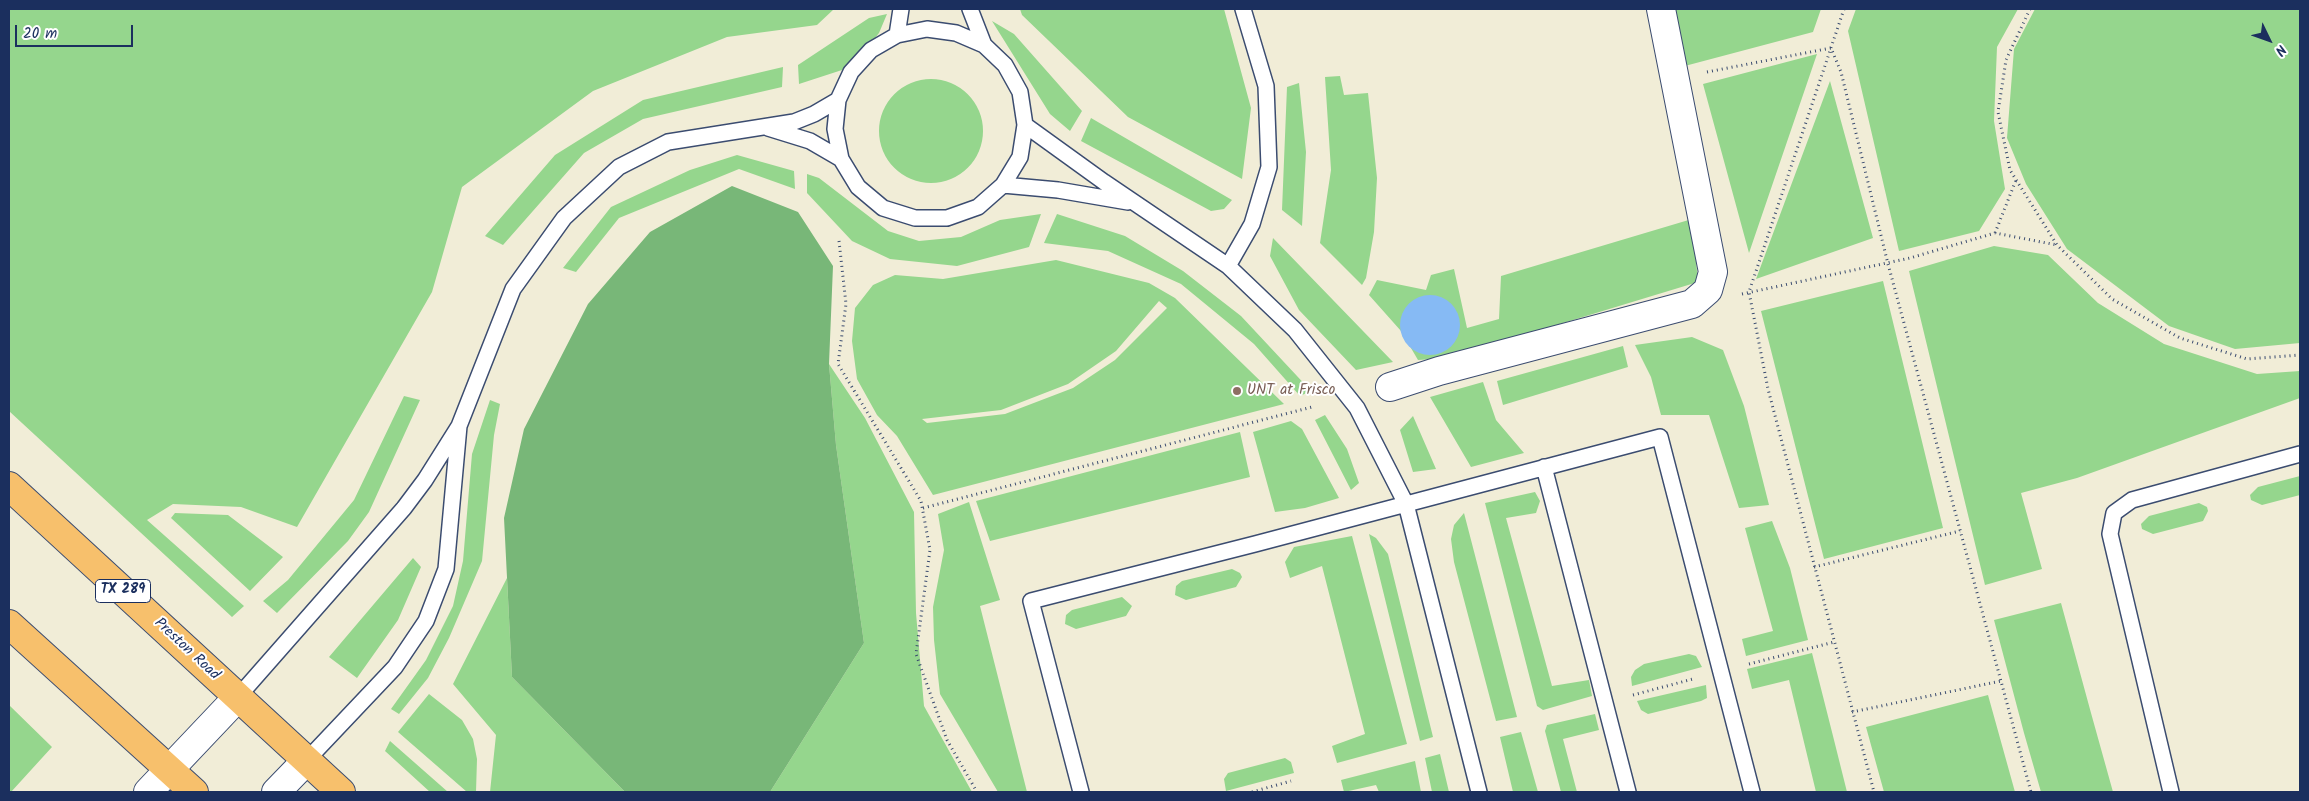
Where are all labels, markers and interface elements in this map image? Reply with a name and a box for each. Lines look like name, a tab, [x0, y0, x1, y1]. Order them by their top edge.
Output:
scale bar	[18, 15, 135, 47]
north arrow	[2244, 15, 2294, 65]
text: 20 m	[23, 22, 57, 46]
text: N	[2269, 39, 2291, 61]
place label: UNT at Frisco	[1247, 382, 1335, 400]
marker: UNT at Frisco	[1231, 385, 1243, 397]
road number: TX 289	[96, 580, 150, 602]
street label: Preston Road	[150, 615, 222, 685]

